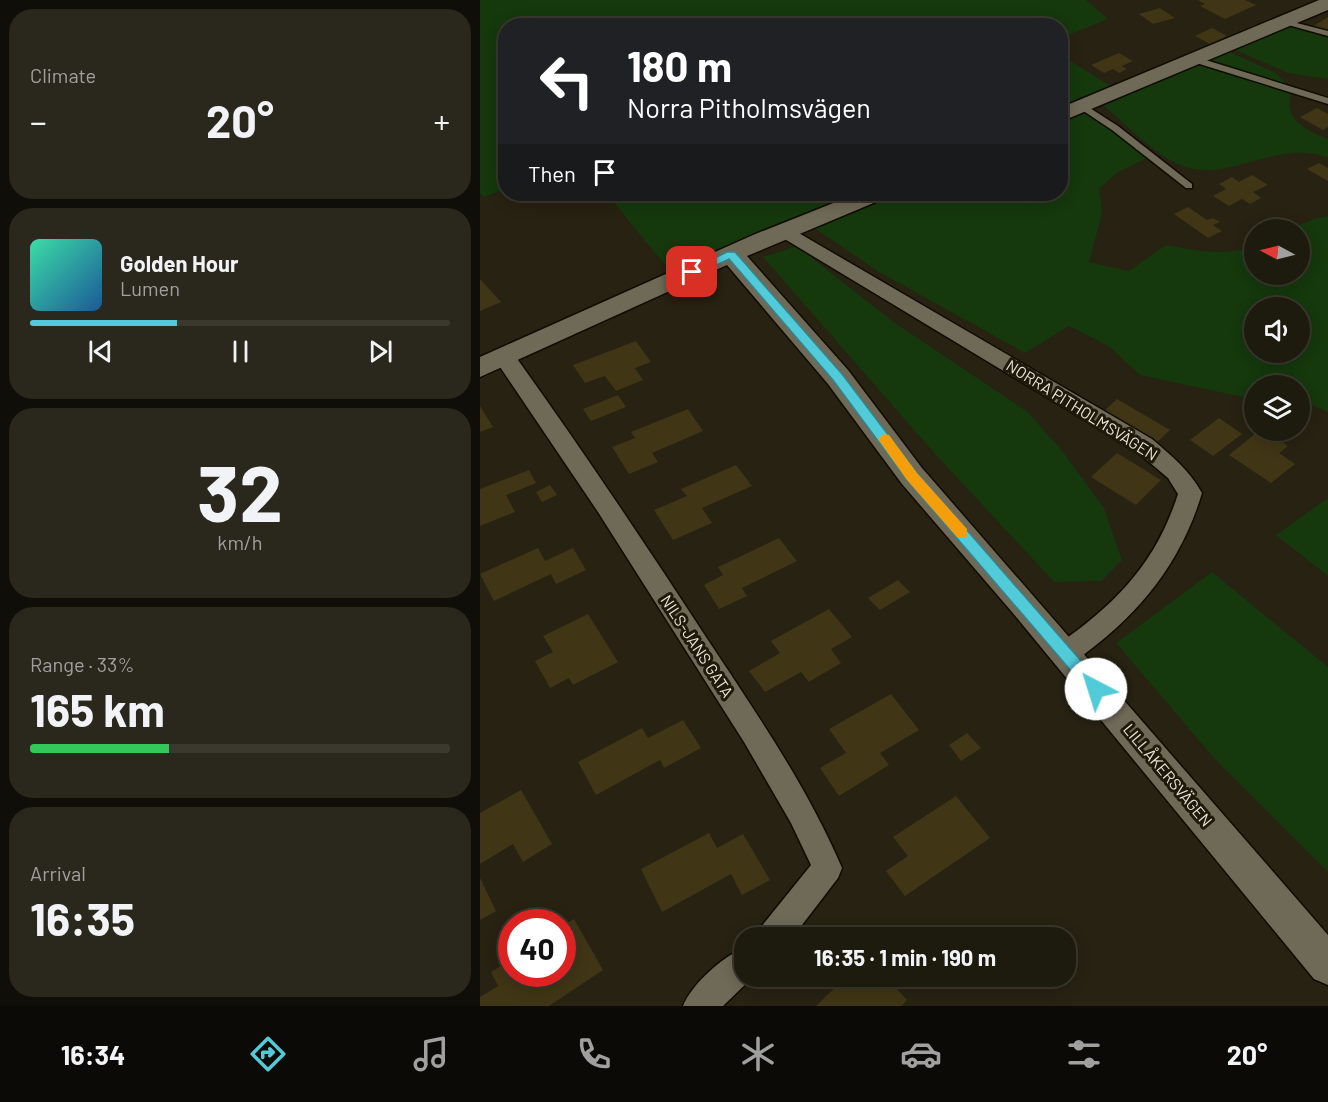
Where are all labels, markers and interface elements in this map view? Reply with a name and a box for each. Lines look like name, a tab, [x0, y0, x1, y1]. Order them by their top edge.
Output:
text: 180 m	[627, 40, 732, 90]
icon: left	[528, 42, 606, 120]
text: Climate	[30, 63, 96, 87]
text: Norra Pitholmsvägen	[627, 91, 871, 123]
text: 20°	[206, 93, 274, 147]
text: −	[30, 101, 47, 141]
text: +	[434, 101, 450, 141]
icon: arrive	[588, 156, 621, 189]
text: Then	[528, 160, 576, 186]
north arrow	[1244, 219, 1310, 285]
map controls	[1244, 219, 1310, 441]
pin	[666, 246, 717, 297]
text: Golden Hour	[120, 250, 238, 276]
icon: arrive	[675, 255, 708, 288]
text: Lumen	[120, 276, 180, 300]
button: sound	[1244, 297, 1310, 363]
icon: previous	[84, 335, 117, 368]
icon: pause	[224, 335, 257, 368]
icon: next	[364, 335, 397, 368]
street label: NORRA PITHOLMSVÄGEN	[1003, 355, 1161, 464]
button: layers	[1244, 375, 1310, 441]
text: 32	[197, 444, 283, 538]
text: km/h	[217, 530, 263, 554]
street label: NILS-JANS GATA	[657, 591, 738, 701]
text: Range · 33%	[30, 652, 134, 676]
position arrow	[1064, 657, 1128, 721]
text: 165 km	[30, 682, 165, 736]
street label: LILLÅKERSVÄGEN	[1120, 720, 1217, 830]
text: Arrival	[30, 861, 86, 885]
text: 16:35	[30, 891, 135, 945]
speed limit sign: 40	[498, 909, 576, 987]
text: 16:35 · 1 min · 190 m	[814, 944, 996, 970]
icon: directions	[247, 1033, 289, 1075]
icon: music	[410, 1033, 452, 1075]
icon: phone	[573, 1033, 615, 1075]
icon: climate	[737, 1033, 779, 1075]
icon: car	[900, 1033, 942, 1075]
icon: filters	[1063, 1033, 1105, 1075]
text: 16:34	[61, 1038, 125, 1070]
text: 20°	[1227, 1038, 1267, 1070]

